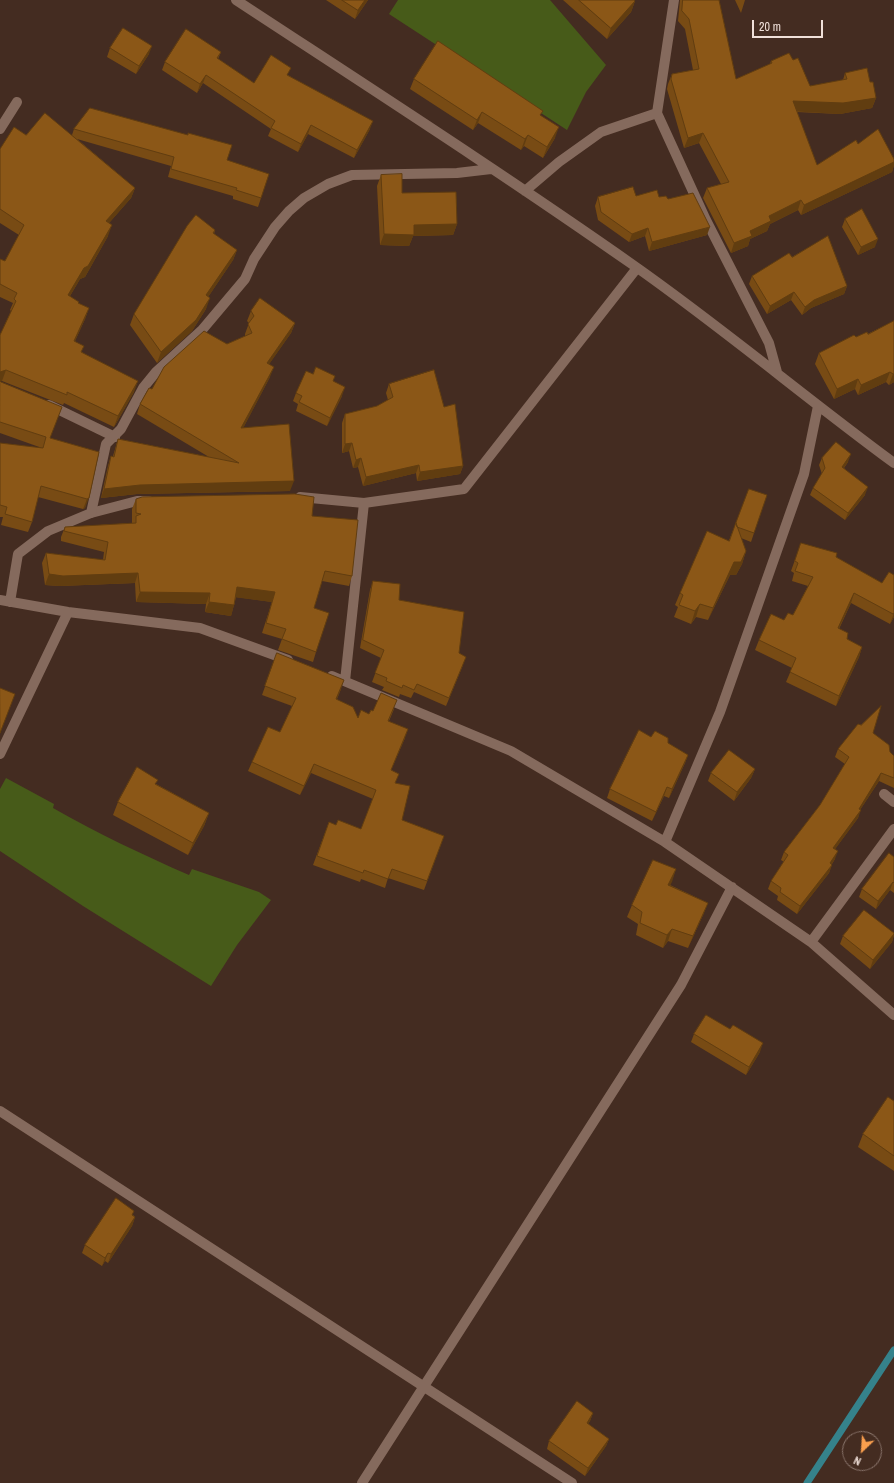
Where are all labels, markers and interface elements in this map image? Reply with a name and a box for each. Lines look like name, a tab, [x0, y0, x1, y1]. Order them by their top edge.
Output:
scale bar	[754, 12, 825, 38]
text: 20 m	[759, 19, 781, 35]
north arrow	[842, 1431, 882, 1471]
text: N	[851, 1453, 863, 1469]

